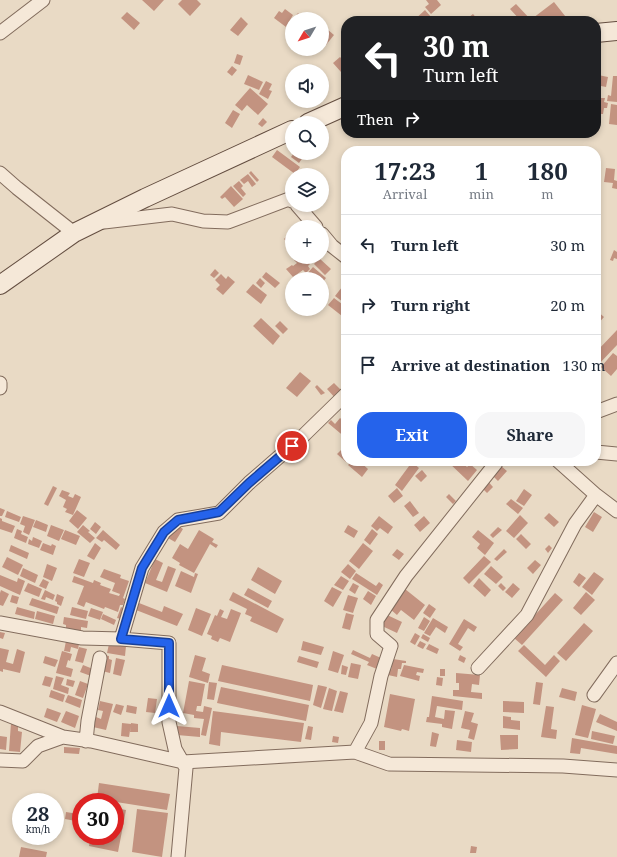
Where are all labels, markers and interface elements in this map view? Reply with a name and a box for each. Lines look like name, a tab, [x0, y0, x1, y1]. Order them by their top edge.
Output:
north arrow	[285, 12, 329, 56]
map controls	[285, 12, 329, 316]
text: 30 m	[423, 27, 490, 65]
icon: left	[357, 32, 409, 84]
text: Turn left	[423, 63, 498, 87]
button: sound	[285, 64, 329, 108]
icon: right	[401, 108, 423, 130]
text: Then	[357, 109, 393, 129]
button: search	[285, 116, 329, 160]
text: 17:23	[374, 154, 436, 187]
text: 1	[475, 154, 488, 187]
text: 180	[527, 154, 568, 187]
button: layers	[285, 168, 329, 212]
text: Arrival	[383, 185, 427, 203]
text: min	[469, 185, 494, 203]
text: m	[541, 185, 554, 203]
button: +	[285, 220, 329, 264]
icon: left	[357, 234, 379, 256]
text: Turn left	[391, 235, 459, 255]
text: 30 m	[550, 235, 585, 255]
button: −	[285, 272, 329, 316]
icon: right	[357, 294, 379, 316]
text: Turn right	[391, 295, 470, 315]
text: 20 m	[550, 295, 585, 315]
icon: arrive	[357, 354, 379, 376]
text: Arrive at destination	[391, 355, 550, 375]
text: 130 m	[562, 355, 606, 375]
button: Exit	[357, 412, 467, 458]
button: Share	[475, 412, 585, 458]
pin	[275, 429, 309, 463]
icon: arrive	[281, 435, 303, 457]
position arrow	[148, 685, 190, 727]
speed limit sign: 30	[72, 793, 124, 845]
text: 28	[27, 800, 49, 827]
text: km/h	[26, 822, 50, 836]

